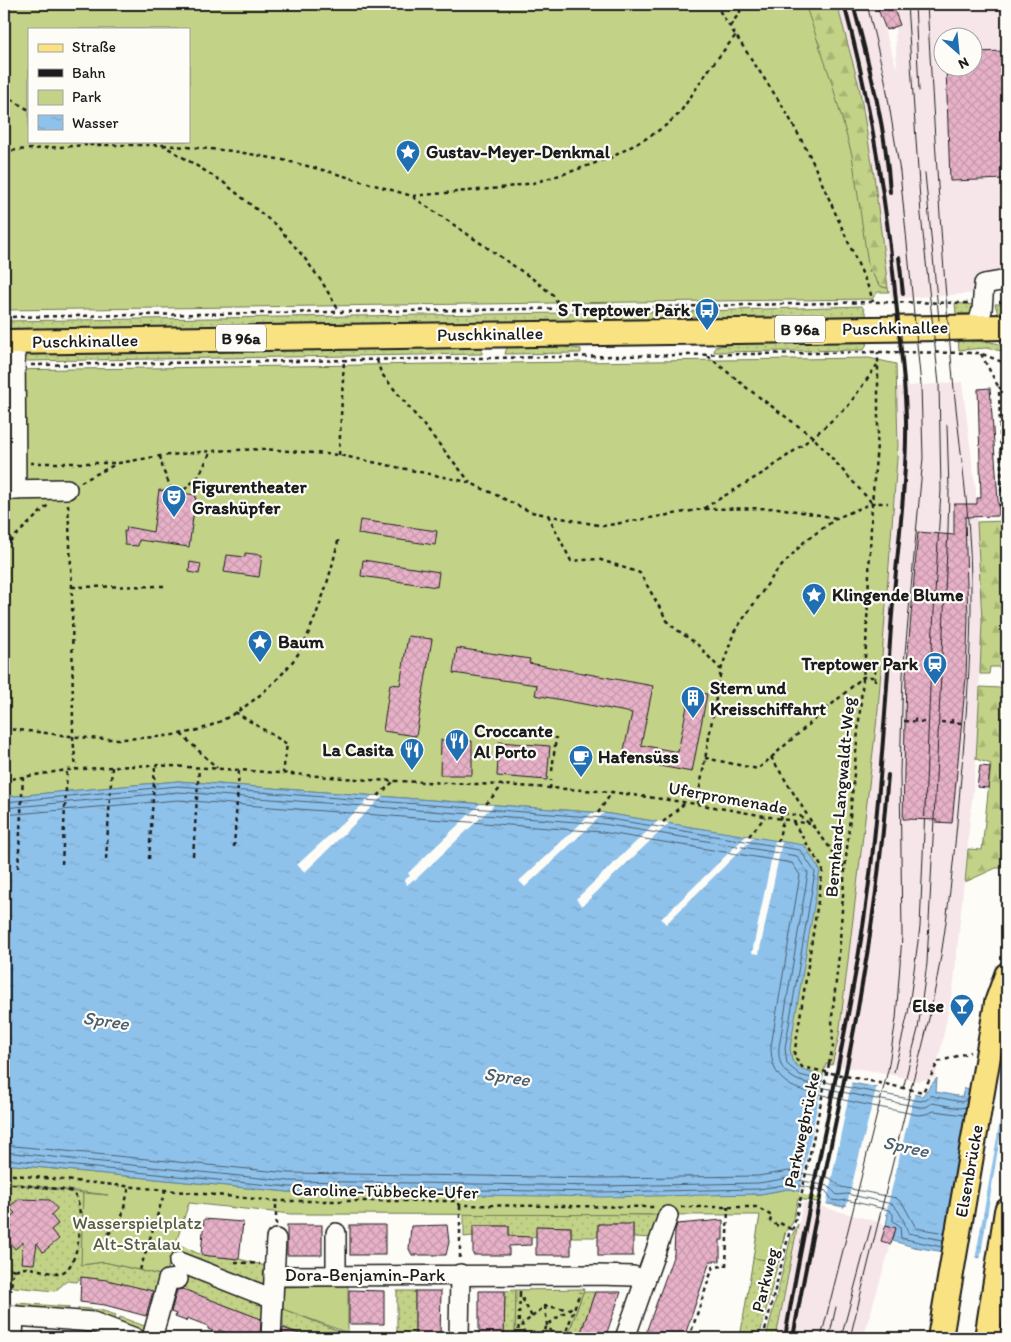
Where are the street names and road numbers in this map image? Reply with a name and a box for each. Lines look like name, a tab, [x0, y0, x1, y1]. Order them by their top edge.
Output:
road number: B 96a	[775, 316, 825, 342]
street label: Puschkinallee	[842, 316, 948, 340]
street label: Puschkinallee	[437, 322, 543, 346]
road number: B 96a	[216, 324, 266, 352]
street label: Puschkinallee	[32, 329, 138, 353]
street label: Bernhard-Langwaldt-Weg	[820, 695, 860, 898]
street label: Uferpromenade	[667, 777, 789, 819]
street label: Parkwegbrücke	[779, 1070, 825, 1190]
street label: Elsenbrücke	[950, 1123, 988, 1219]
street label: Caroline-Tübbecke-Ufer	[291, 1178, 480, 1204]
street label: Parkweg	[746, 1245, 784, 1314]
street label: Dora-Benjamin-Park	[285, 1264, 446, 1286]

